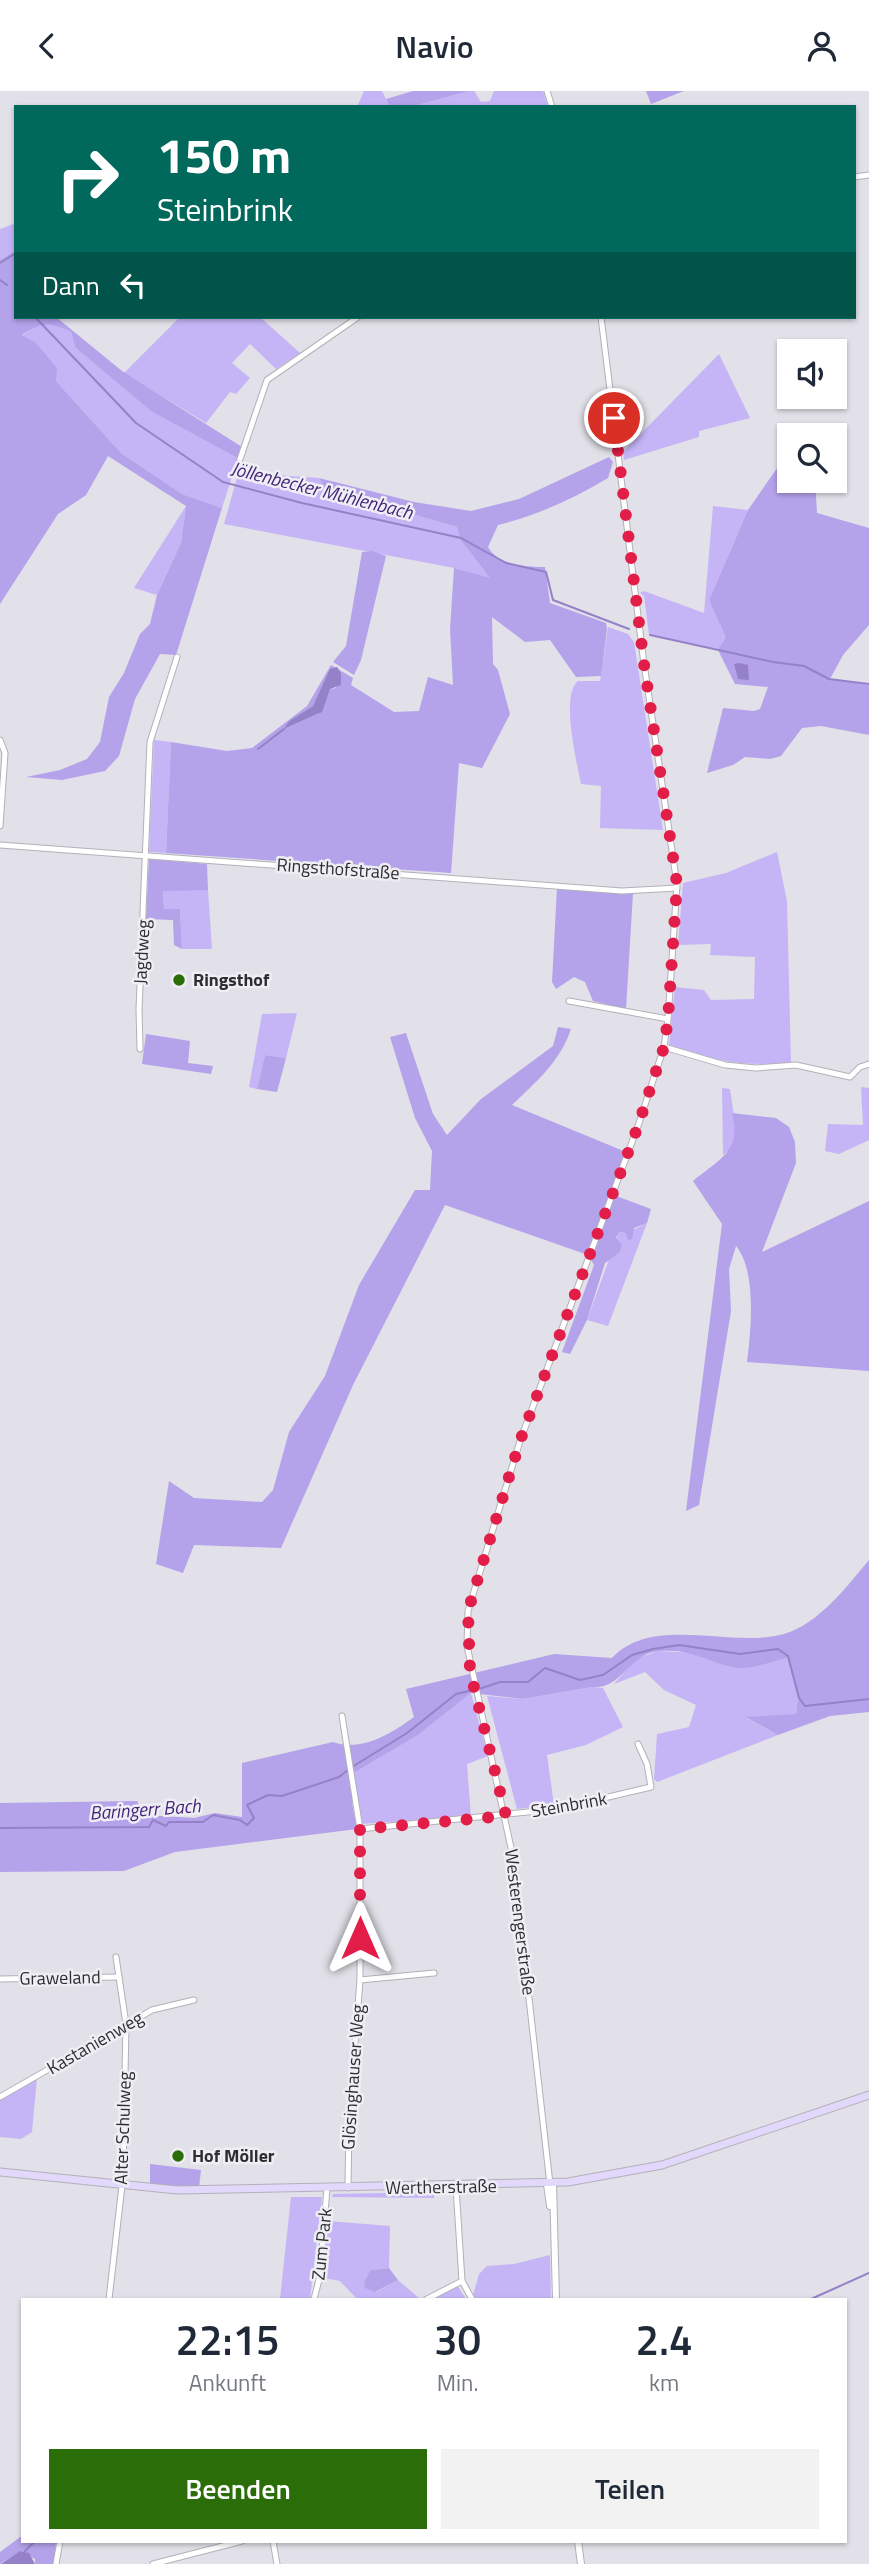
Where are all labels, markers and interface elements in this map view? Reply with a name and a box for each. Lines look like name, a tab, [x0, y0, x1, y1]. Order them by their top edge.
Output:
text: Navio	[395, 22, 474, 70]
icon: back	[28, 27, 66, 65]
icon: person	[803, 27, 841, 65]
text: 150 m	[157, 117, 291, 192]
icon: right	[42, 133, 133, 224]
text: Steinbrink	[157, 185, 293, 233]
text: Dann	[42, 266, 100, 305]
icon: left	[114, 266, 152, 304]
map controls	[777, 339, 847, 493]
button: sound	[777, 339, 847, 409]
pin	[584, 388, 644, 448]
icon: arrive	[595, 399, 633, 437]
button: search	[777, 423, 847, 493]
water label: Jöllenbecker Mühlenbach	[228, 453, 416, 526]
street label: Ringsthofstraße	[276, 851, 400, 886]
street label: Jagdweg	[126, 919, 157, 985]
place label: Ringsthof	[193, 966, 270, 993]
marker: Ringsthof	[171, 972, 187, 988]
street label: Steinbrink	[529, 1785, 609, 1824]
water label: Baringerr Bach	[88, 1790, 202, 1827]
street label: Westerengerstraße	[498, 1847, 543, 1997]
position arrow	[323, 1901, 397, 1975]
street label: Graweland	[19, 1963, 101, 1992]
street label: Glösinghauser Weg	[334, 2003, 371, 2151]
street label: Kastanienweg	[42, 2004, 148, 2081]
street label: Alter Schulweg	[107, 2071, 138, 2185]
place label: Hof Möller	[192, 2142, 275, 2169]
marker: Hof Möller	[170, 2148, 186, 2164]
street label: Wertherstraße	[385, 2172, 497, 2201]
street label: Zum Park	[304, 2206, 339, 2281]
text: 22:15	[175, 2307, 280, 2371]
text: 30	[434, 2307, 481, 2371]
text: 2.4	[635, 2307, 693, 2371]
text: Ankunft	[189, 2365, 266, 2400]
text: Min.	[437, 2365, 478, 2400]
text: km	[649, 2365, 679, 2400]
button: Beenden	[49, 2449, 427, 2529]
button: Teilen	[441, 2449, 819, 2529]

